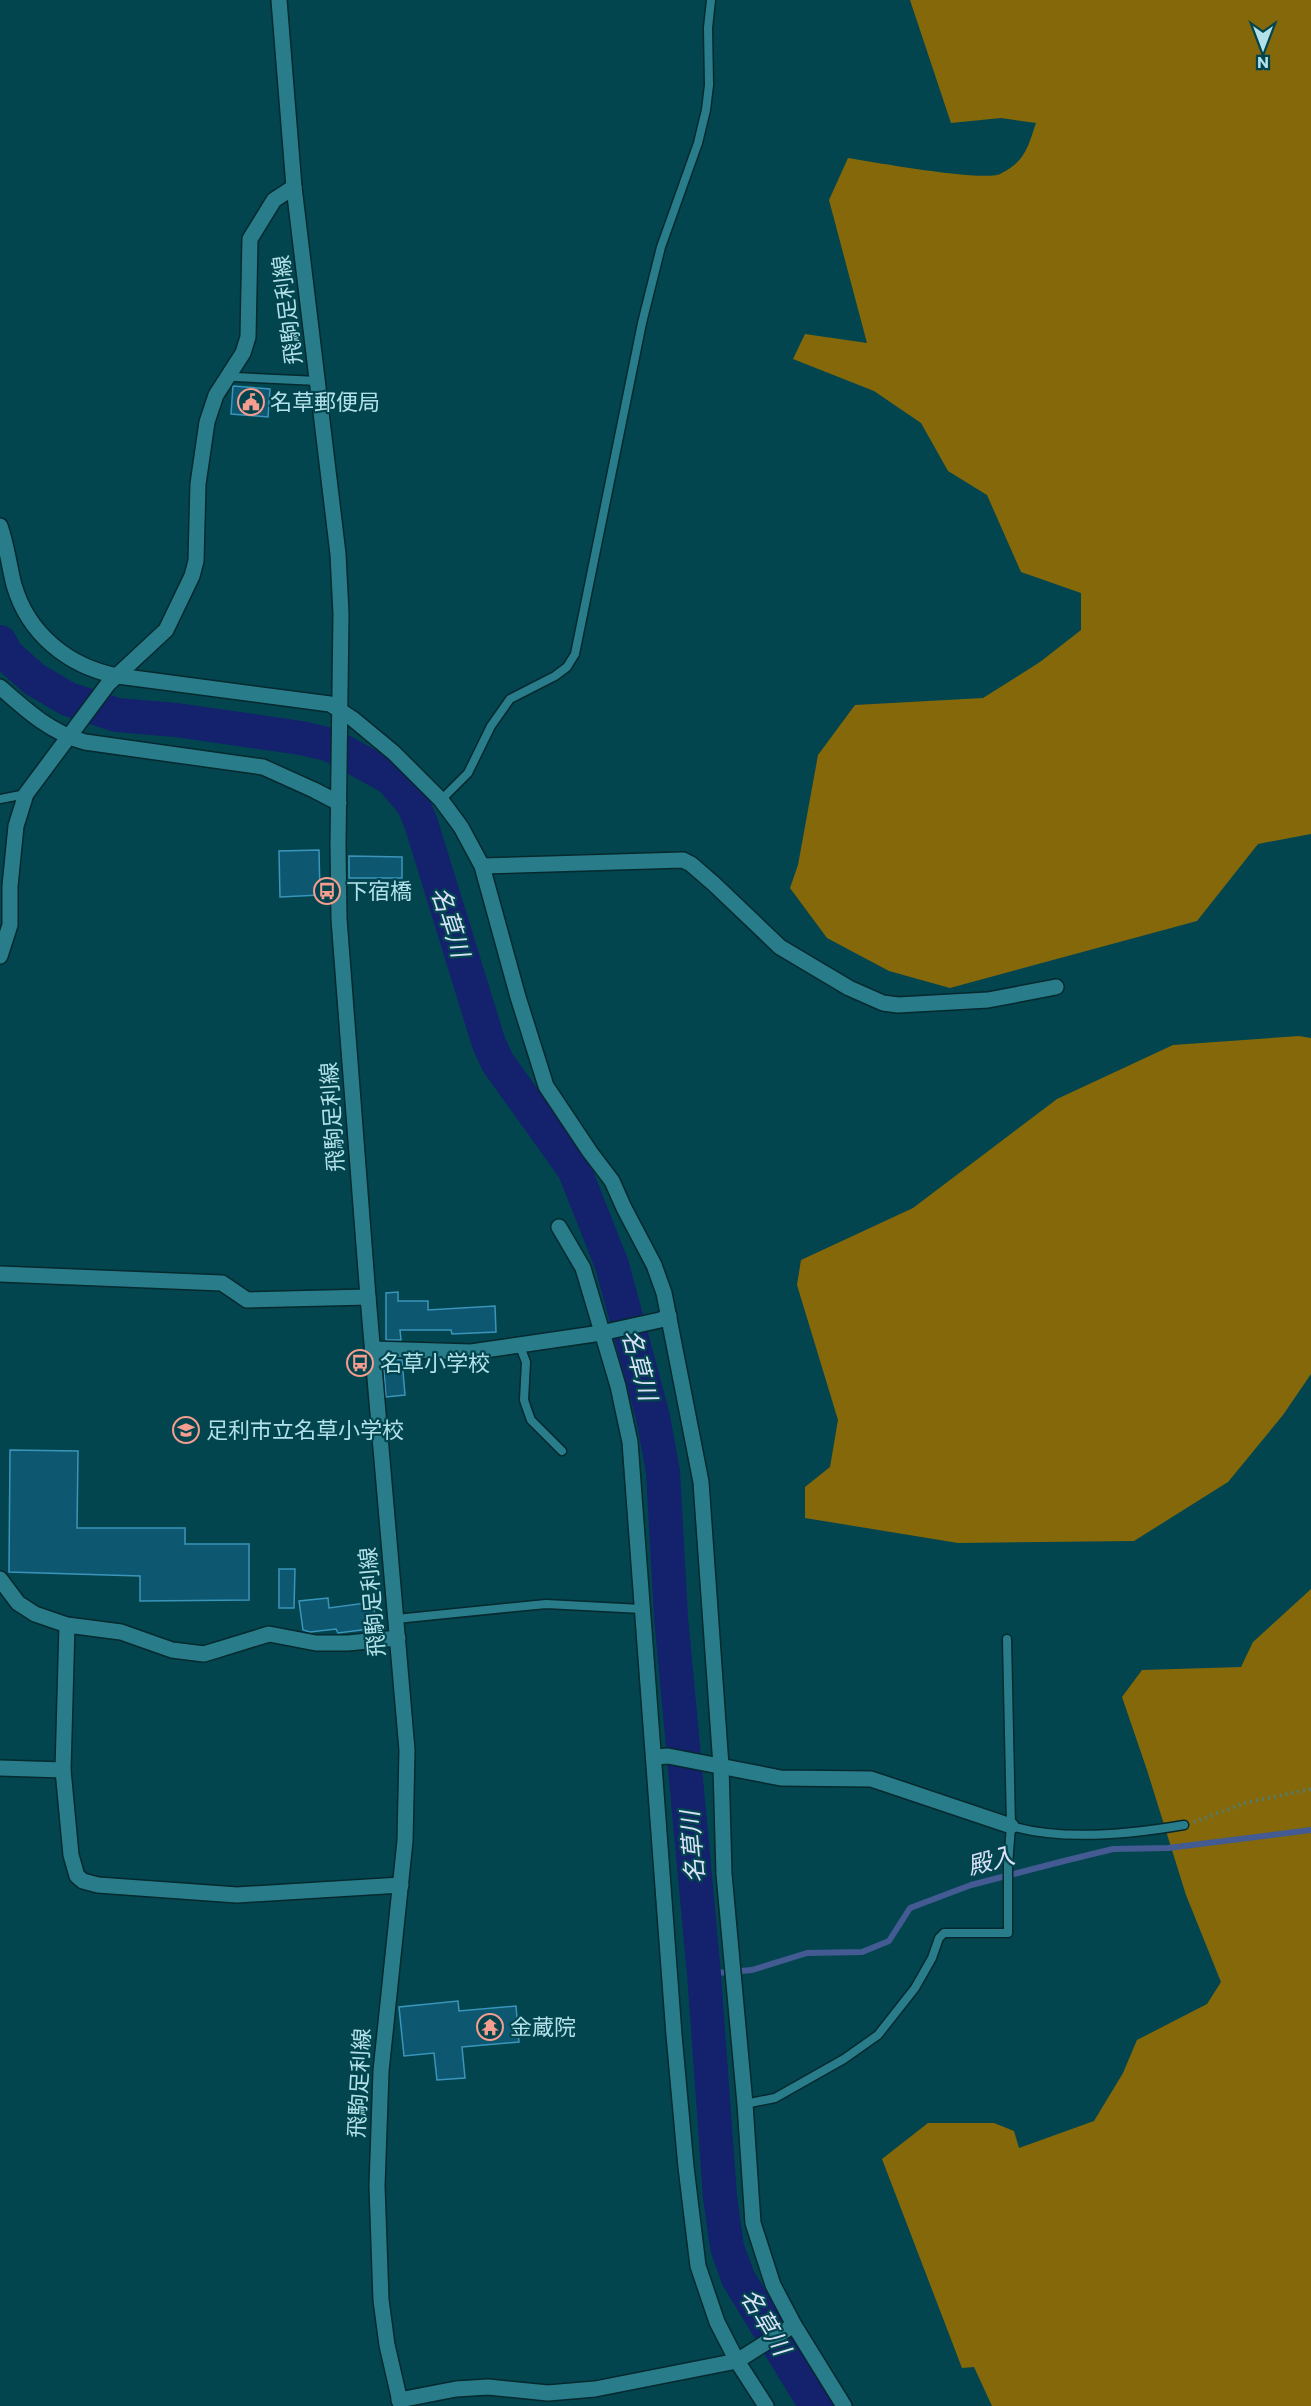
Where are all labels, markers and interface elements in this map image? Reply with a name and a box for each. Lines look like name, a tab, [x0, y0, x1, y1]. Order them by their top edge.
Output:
north arrow	[1233, 18, 1293, 78]
text: N	[1257, 54, 1269, 73]
street label: 飛駒足利線	[266, 254, 307, 366]
public building icon: 名草郵便局	[236, 387, 266, 417]
place label: 名草郵便局	[270, 388, 380, 415]
bus stop icon: 下宿橋	[312, 876, 342, 906]
place label: 下宿橋	[346, 877, 412, 904]
water label: 名草川	[427, 883, 477, 963]
street label: 飛駒足利線	[314, 1061, 349, 1173]
water label: 名草川	[617, 1326, 665, 1406]
bus stop icon: 名草小学校	[345, 1348, 375, 1378]
place label: 名草小学校	[380, 1349, 490, 1376]
school or university icon: 足利市立名草小学校	[171, 1415, 201, 1445]
place label: 足利市立名草小学校	[206, 1416, 404, 1443]
street label: 飛駒足利線	[353, 1546, 390, 1658]
water label: 名草川	[674, 1807, 709, 1884]
water label: 殿入	[964, 1839, 1018, 1880]
temple icon: 金蔵院	[475, 2012, 505, 2042]
place label: 金蔵院	[510, 2013, 576, 2040]
street label: 飛駒足利線	[342, 2027, 375, 2139]
water label: 名草川	[735, 2283, 799, 2362]

